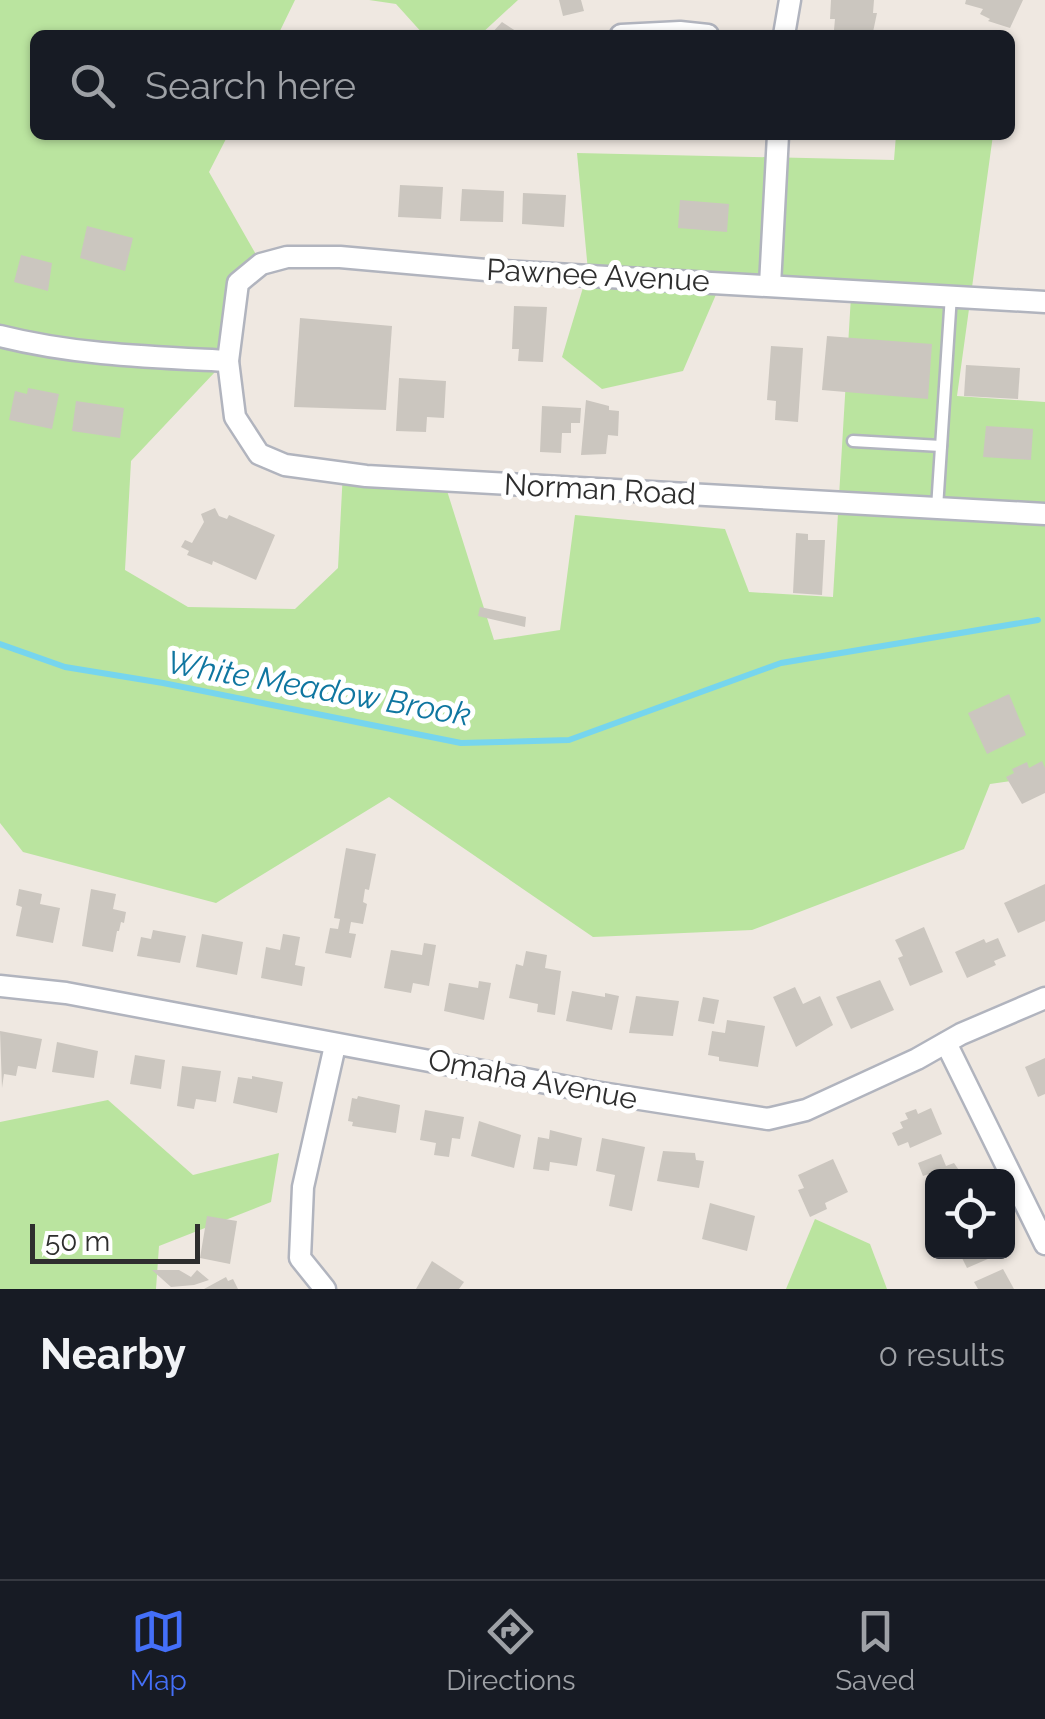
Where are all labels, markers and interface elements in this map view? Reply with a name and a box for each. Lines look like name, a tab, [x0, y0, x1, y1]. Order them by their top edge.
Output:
search box	[30, 30, 1015, 140]
icon: search	[65, 58, 120, 113]
text: Search here	[145, 63, 356, 108]
street label: Pawnee Avenue	[486, 252, 710, 298]
street label: Norman Road	[503, 466, 697, 512]
water label: White Meadow Brook	[164, 643, 474, 733]
street label: Omaha Avenue	[426, 1042, 640, 1116]
map controls	[925, 1169, 1015, 1259]
button: locate	[925, 1169, 1015, 1259]
scale bar	[30, 1219, 200, 1264]
text: 50 m	[45, 1225, 110, 1258]
text: Nearby	[40, 1330, 186, 1379]
text: 0 results	[878, 1336, 1005, 1373]
tab: Map	[130, 1604, 187, 1697]
tab: Directions	[446, 1604, 576, 1697]
tab: Saved	[835, 1604, 915, 1697]

